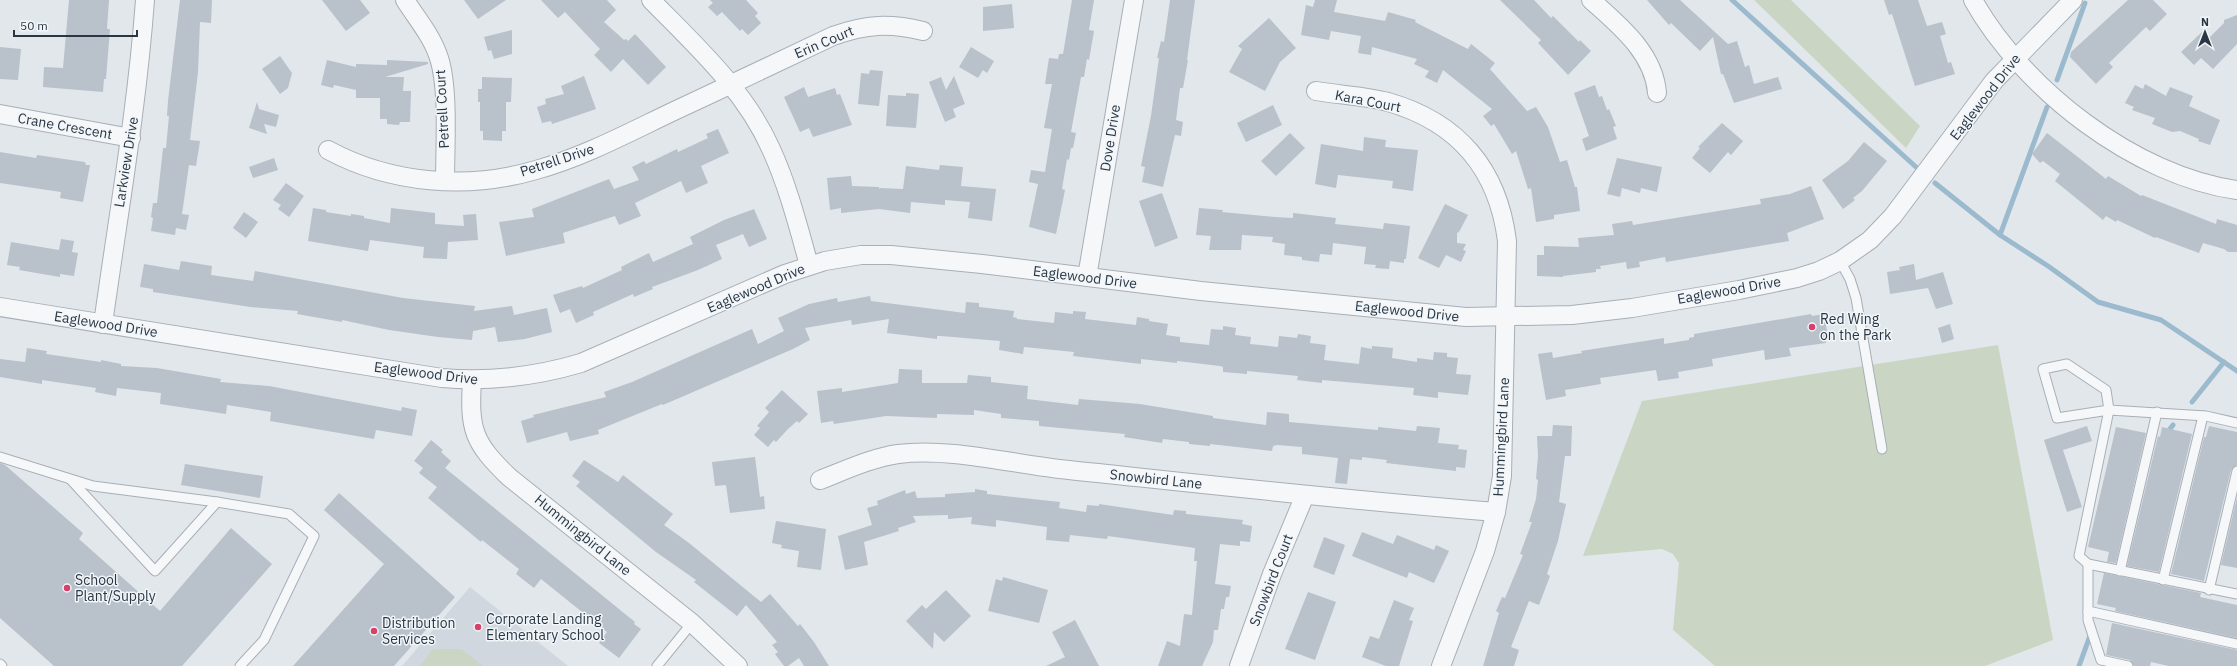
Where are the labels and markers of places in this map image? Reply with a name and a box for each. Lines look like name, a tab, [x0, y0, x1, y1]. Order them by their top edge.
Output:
place label: Red Wing on the Park	[1820, 310, 1892, 344]
marker: Red Wing on the Park	[1807, 322, 1817, 332]
place label: School Plant/Supply	[75, 571, 156, 605]
marker: School Plant/Supply	[62, 583, 72, 593]
place label: Corporate Landing Elementary School	[486, 610, 604, 644]
place label: Distribution Services	[382, 614, 455, 648]
marker: Corporate Landing Elementary School	[473, 622, 483, 632]
marker: Distribution Services	[369, 626, 379, 636]

